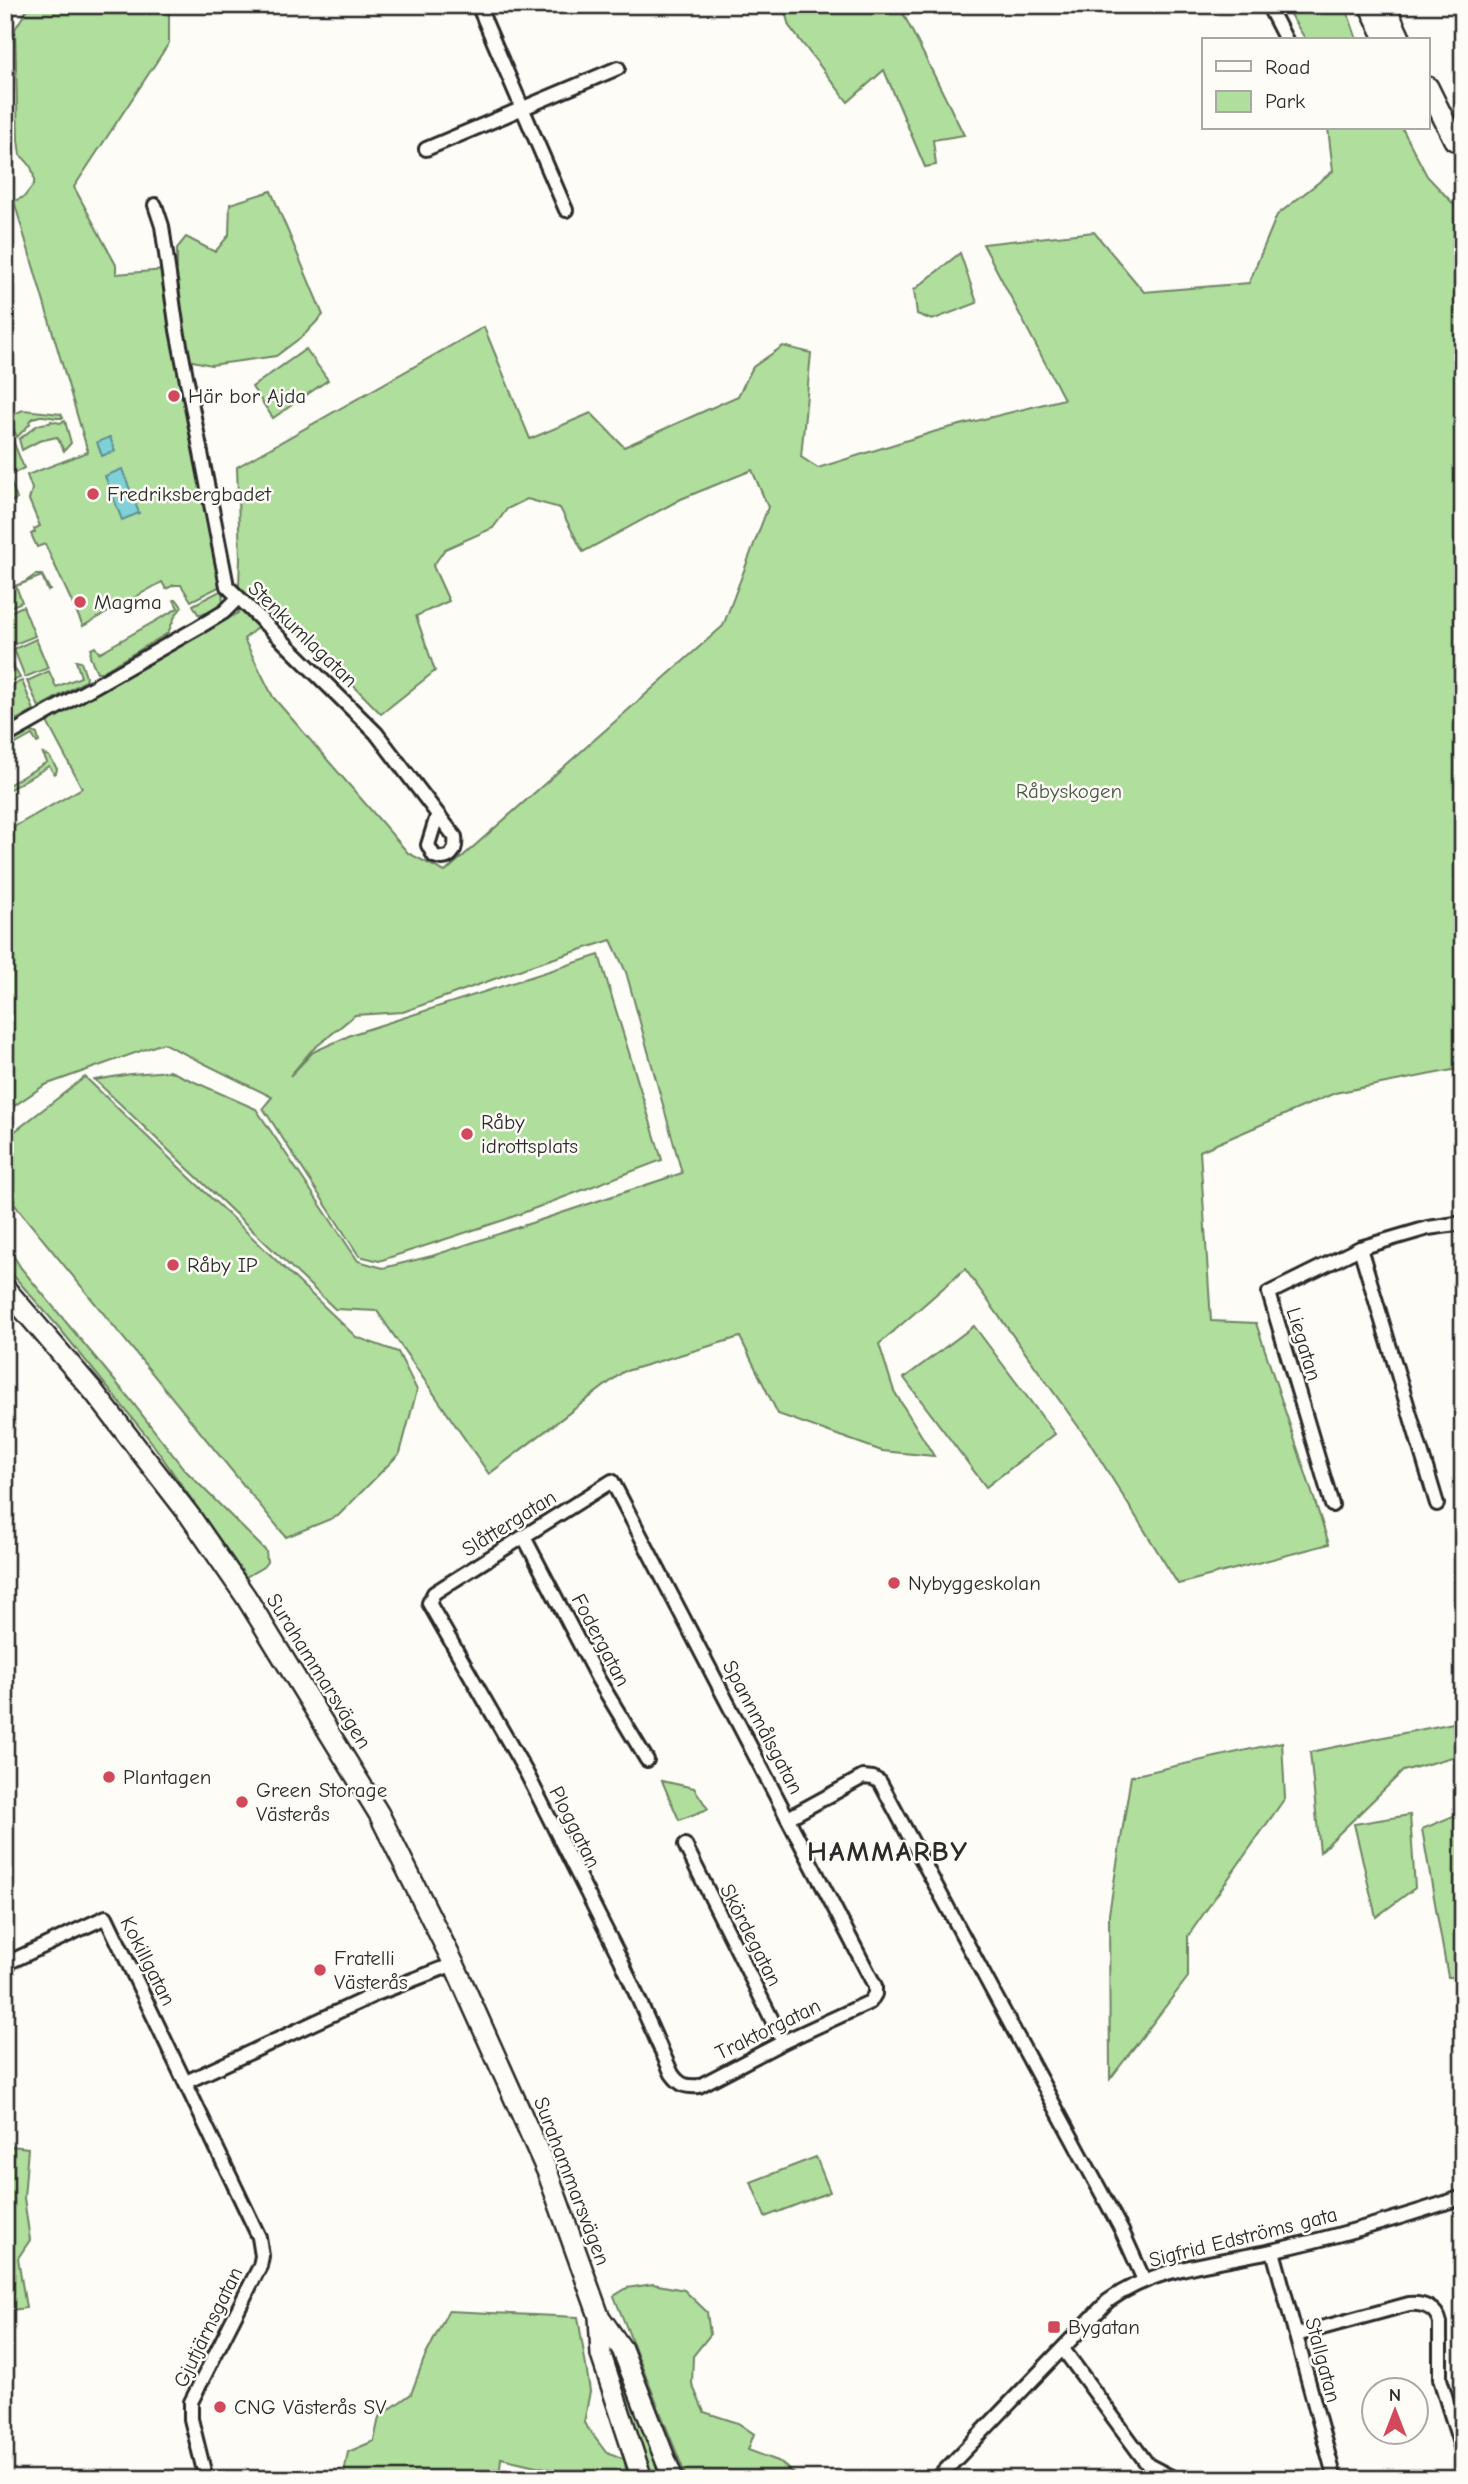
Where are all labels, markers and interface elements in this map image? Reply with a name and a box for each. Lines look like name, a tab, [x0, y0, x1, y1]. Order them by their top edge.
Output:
legend	[1202, 38, 1430, 130]
text: Road	[1265, 55, 1310, 79]
text: Park	[1265, 89, 1305, 113]
place label: Här bor Ajda	[188, 384, 306, 408]
marker: Här bor Ajda	[166, 388, 182, 404]
place label: Fredriksbergbadet	[107, 482, 272, 506]
marker: Fredriksbergbadet	[85, 486, 101, 502]
street label: Stenkumlagatan	[243, 576, 363, 692]
place label: Magma	[94, 590, 162, 614]
marker: Magma	[72, 594, 88, 610]
park label: Råbyskogen	[1016, 779, 1122, 803]
place label: Råby idrottsplats	[481, 1110, 578, 1158]
marker: Råby idrottsplats	[459, 1126, 475, 1142]
place label: Råby IP	[187, 1253, 258, 1277]
marker: Råby IP	[165, 1257, 181, 1273]
street label: Liegatan	[1281, 1304, 1327, 1384]
street label: Slåttergatan	[457, 1485, 561, 1561]
place label: Nybyggeskolan	[908, 1571, 1041, 1595]
marker: Nybyggeskolan	[886, 1575, 902, 1591]
street label: Surahammarsvägen	[262, 1589, 376, 1753]
street label: Fodergatan	[567, 1590, 635, 1690]
street label: Spannmålsgatan	[718, 1656, 808, 1798]
place label: Plantagen	[123, 1765, 211, 1789]
marker: Plantagen	[101, 1769, 117, 1785]
place label: Green Storage Västerås	[256, 1778, 387, 1826]
street label: Ploggatan	[544, 1782, 606, 1872]
marker: Green Storage Västerås	[234, 1794, 250, 1810]
district label: HAMMARBY	[807, 1836, 969, 1868]
street label: Skördegatan	[715, 1880, 787, 1990]
street label: Kokillgatan	[115, 1912, 181, 2010]
place label: Fratelli Västerås	[334, 1946, 408, 1994]
marker: Fratelli Västerås	[312, 1962, 328, 1978]
street label: Traktorgatan	[712, 1993, 824, 2065]
street label: Surahammarsvägen	[529, 2093, 615, 2269]
street label: Sigfrid Edströms gata	[1146, 2202, 1340, 2272]
street label: Gjutjärnsgatan	[169, 2263, 247, 2391]
place label: Bygatan	[1068, 2315, 1140, 2339]
street label: Stallgatan	[1300, 2315, 1346, 2405]
marker: Bygatan	[1046, 2319, 1062, 2335]
north arrow	[1360, 2376, 1430, 2446]
text: N	[1389, 2384, 1401, 2406]
place label: CNG Västerås SV	[234, 2395, 387, 2419]
marker: CNG Västerås SV	[212, 2399, 228, 2415]

